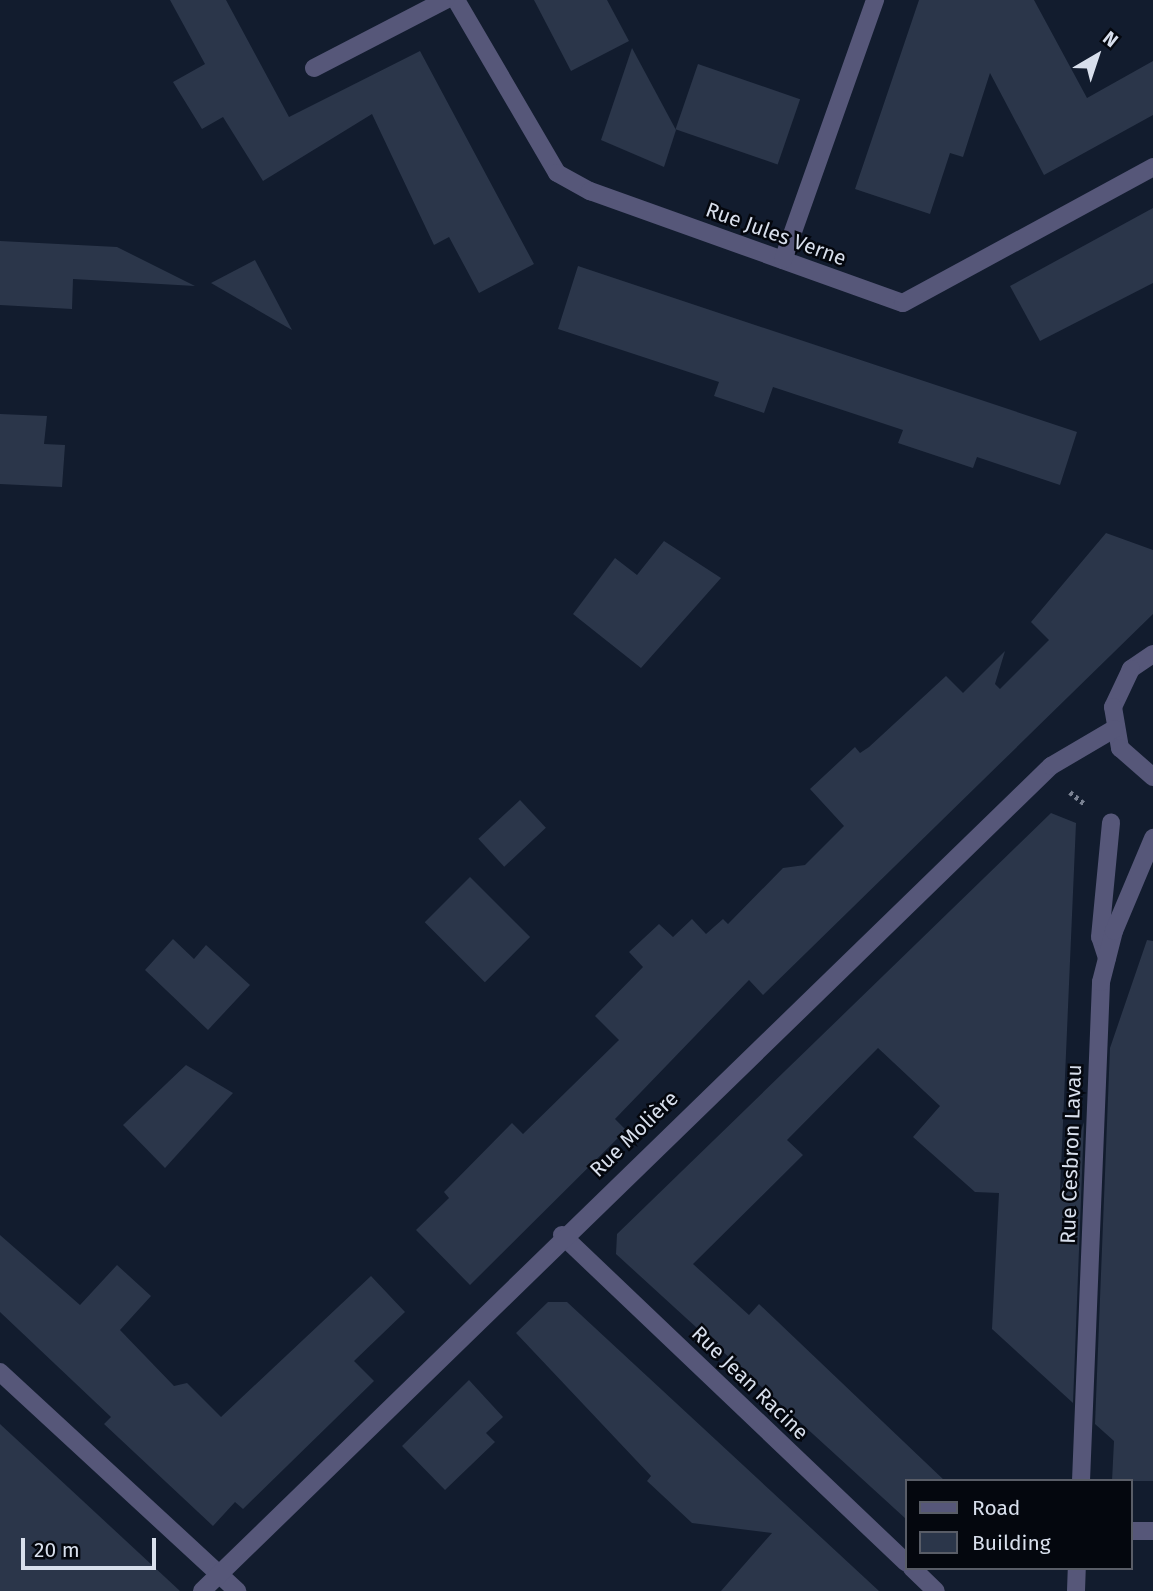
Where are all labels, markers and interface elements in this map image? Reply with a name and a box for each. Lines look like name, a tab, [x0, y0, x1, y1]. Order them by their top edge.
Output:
north arrow	[1062, 21, 1132, 91]
text: N	[1098, 26, 1123, 52]
street label: Rue Jules Verne	[702, 197, 850, 271]
street label: Rue Cesbron Lavau	[1055, 1064, 1087, 1244]
street label: Rue Molière	[585, 1086, 683, 1182]
street label: Rue Jean Racine	[686, 1321, 814, 1445]
legend	[904, 1479, 1132, 1570]
text: Road	[972, 1495, 1020, 1521]
scale bar	[24, 1524, 159, 1568]
text: Building	[972, 1530, 1051, 1556]
text: 20 m	[34, 1537, 80, 1563]

